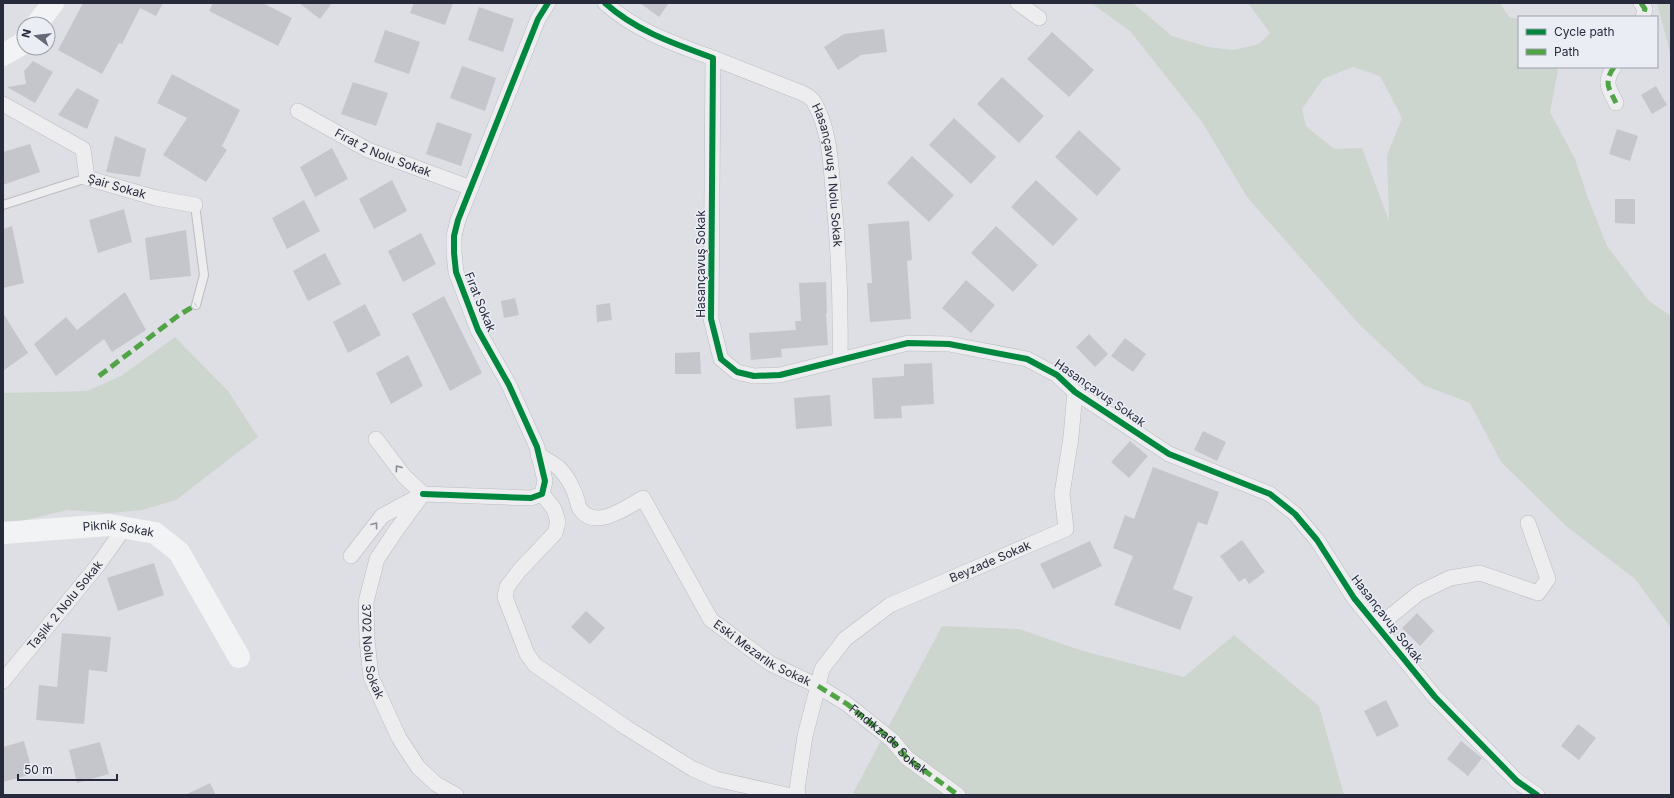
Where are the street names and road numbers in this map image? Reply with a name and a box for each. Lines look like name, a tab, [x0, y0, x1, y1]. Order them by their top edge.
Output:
street label: Hasançavuş 1 Nolu Sokak	[809, 101, 846, 248]
street label: Fırat 2 Nolu Sokak	[332, 125, 434, 180]
street label: Şair Sokak	[86, 171, 148, 202]
street label: Hasançavuş Sokak	[693, 210, 708, 318]
street label: Fırat Sokak	[462, 270, 499, 334]
street label: Hasançavuş Sokak	[1052, 356, 1149, 430]
street label: Piknik Sokak	[82, 517, 156, 540]
street label: Beyzade Sokak	[947, 537, 1033, 585]
street label: Taşlık 2 Nolu Sokak	[24, 557, 106, 653]
street label: Hasançavuş Sokak	[1348, 572, 1427, 666]
street label: 3702 Nolu Sokak	[359, 603, 388, 701]
street label: Eski Mezarlık Sokak	[711, 616, 814, 689]
street label: Fındıkzade Sokak	[846, 701, 931, 778]

